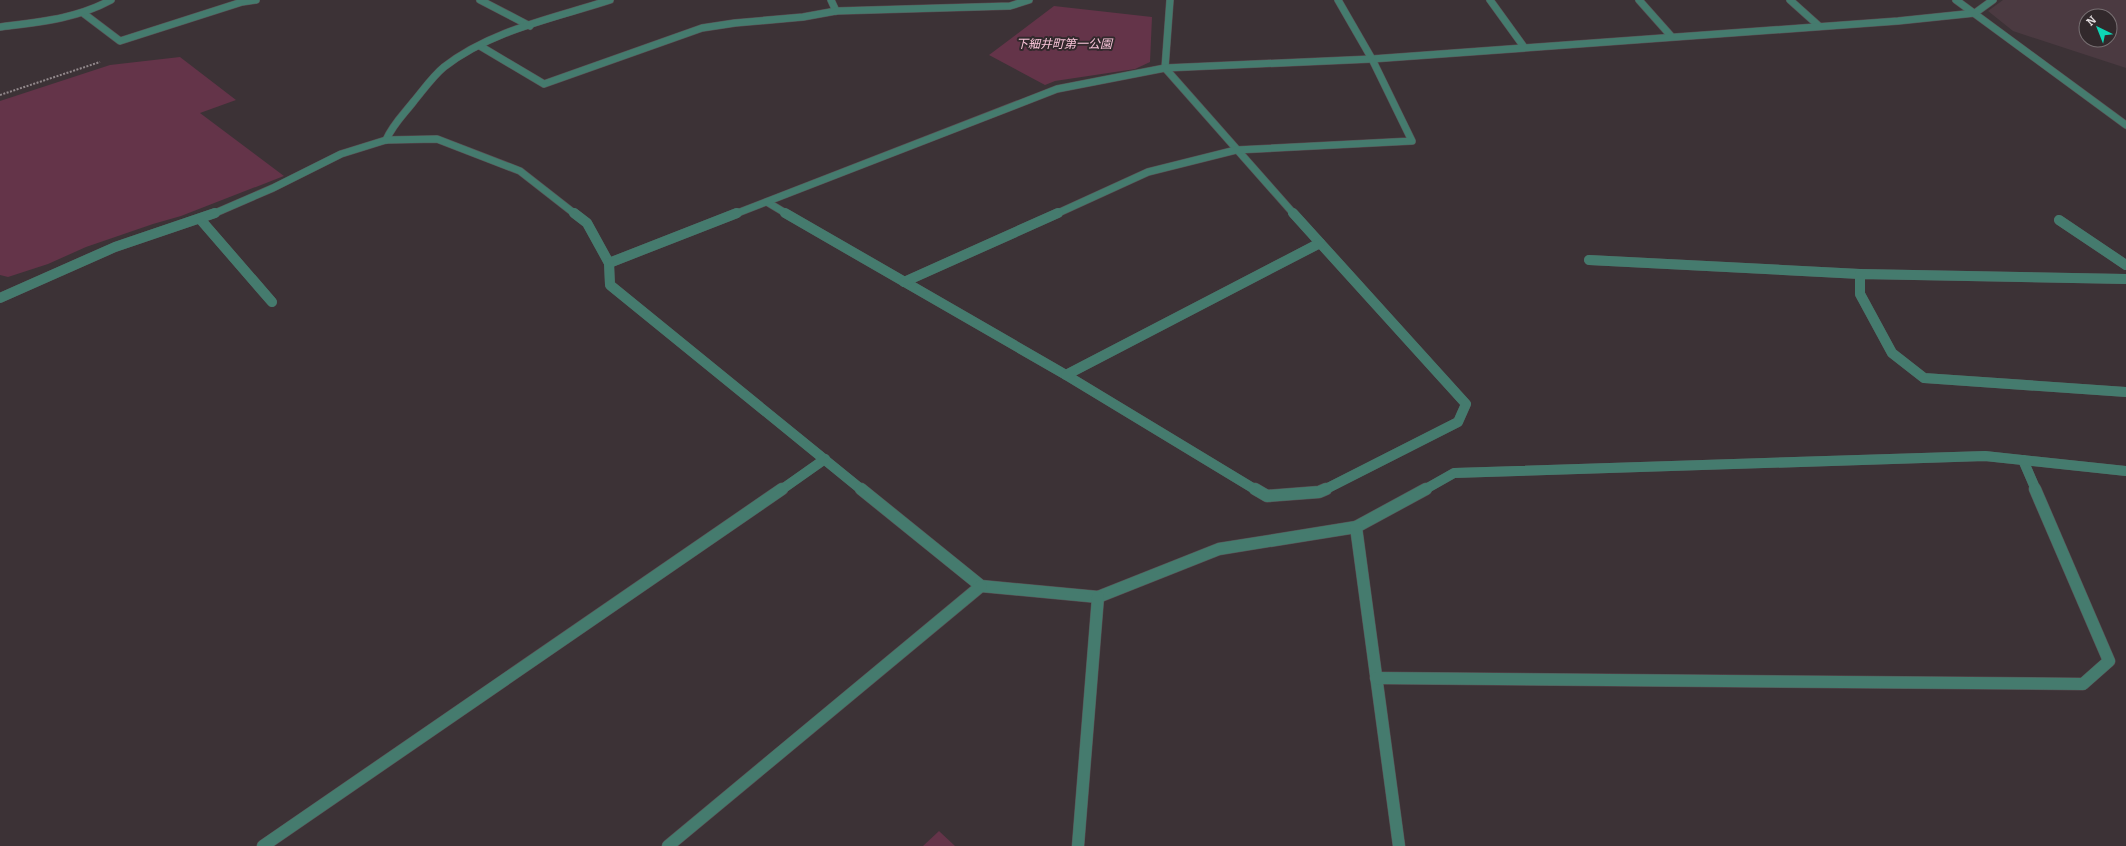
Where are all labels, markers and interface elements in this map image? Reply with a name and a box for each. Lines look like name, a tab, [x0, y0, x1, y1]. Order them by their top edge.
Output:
north arrow	[2078, 8, 2118, 48]
text: N	[2084, 13, 2099, 29]
park label: 下細井町第一公園	[1016, 37, 1114, 51]

